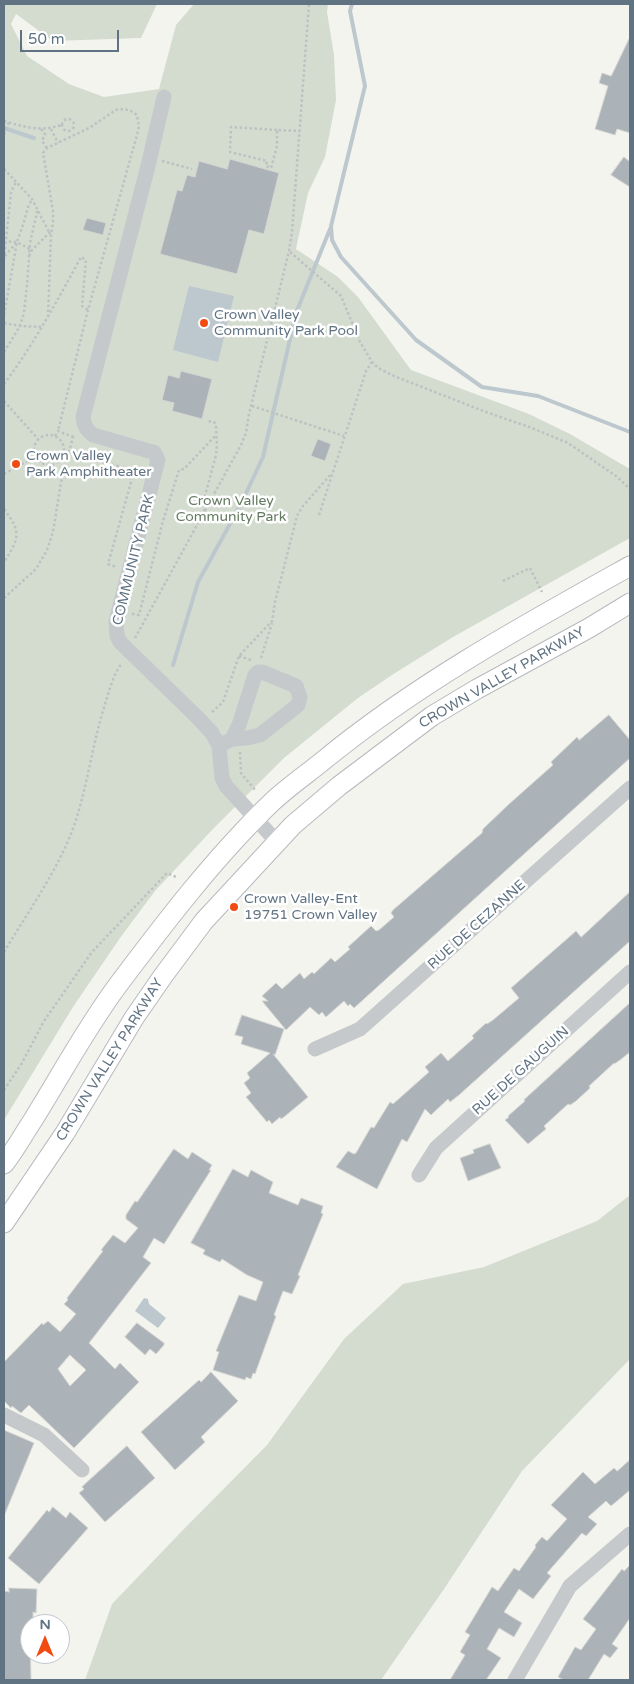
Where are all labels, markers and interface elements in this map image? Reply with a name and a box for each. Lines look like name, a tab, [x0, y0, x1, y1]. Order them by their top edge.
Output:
scale bar	[22, 20, 121, 52]
text: 50 m	[28, 30, 65, 48]
place label: Crown Valley Community Park Pool	[214, 307, 358, 340]
marker: Crown Valley Community Park Pool	[198, 317, 210, 329]
place label: Crown Valley Park Amphitheater	[26, 448, 152, 481]
marker: Crown Valley Park Amphitheater	[10, 458, 22, 470]
street label: COMMUNITY PARK	[110, 493, 158, 627]
park label: Crown Valley Community Park	[176, 493, 286, 526]
street label: CROWN VALLEY PARKWAY	[416, 624, 588, 732]
street label: RUE DE CEZANNE	[425, 877, 529, 973]
place label: Crown Valley-Ent 19751 Crown Valley	[244, 891, 377, 924]
marker: Crown Valley-Ent 19751 Crown Valley	[228, 901, 240, 913]
street label: CROWN VALLEY PARKWAY	[53, 976, 167, 1144]
street label: RUE DE GAUGUIN	[469, 1023, 573, 1119]
north arrow	[20, 1614, 70, 1664]
text: N	[39, 1616, 51, 1633]

